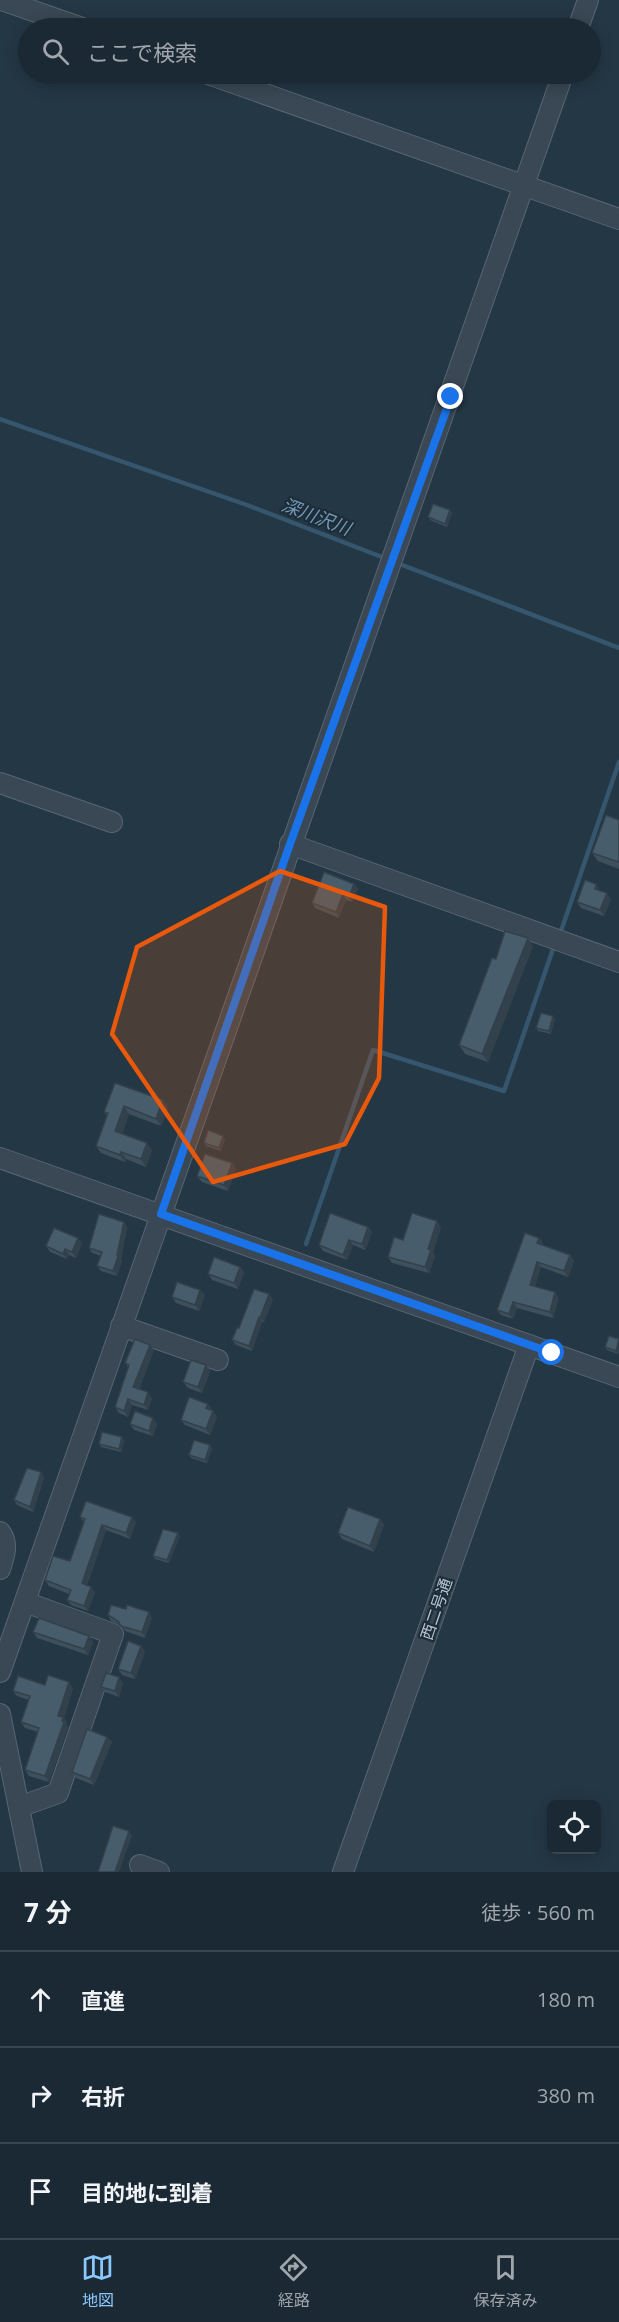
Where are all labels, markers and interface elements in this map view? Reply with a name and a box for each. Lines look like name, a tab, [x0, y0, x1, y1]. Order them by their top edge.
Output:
search box	[18, 18, 601, 84]
icon: search	[39, 35, 72, 68]
text: ここで検索	[87, 37, 197, 67]
route end	[437, 383, 463, 409]
water label: 深川沢川	[278, 492, 356, 541]
route start	[538, 1339, 564, 1365]
street label: 西二号通	[415, 1575, 457, 1643]
map controls	[547, 1800, 601, 1854]
button: locate	[547, 1800, 601, 1854]
text: 7 分	[24, 1894, 72, 1930]
text: 徒歩 · 560 m	[481, 1899, 595, 1926]
icon: ahead	[24, 1983, 57, 2016]
text: 直進	[81, 1985, 125, 2015]
text: 180 m	[537, 1986, 595, 2013]
icon: right	[24, 2079, 57, 2112]
text: 右折	[81, 2081, 125, 2111]
text: 380 m	[537, 2082, 595, 2109]
icon: arrive	[24, 2175, 57, 2208]
text: 目的地に到着	[81, 2177, 213, 2207]
tab: 地図	[81, 2251, 114, 2311]
tab: 経路	[277, 2251, 310, 2311]
tab: 保存済み	[473, 2251, 537, 2311]

